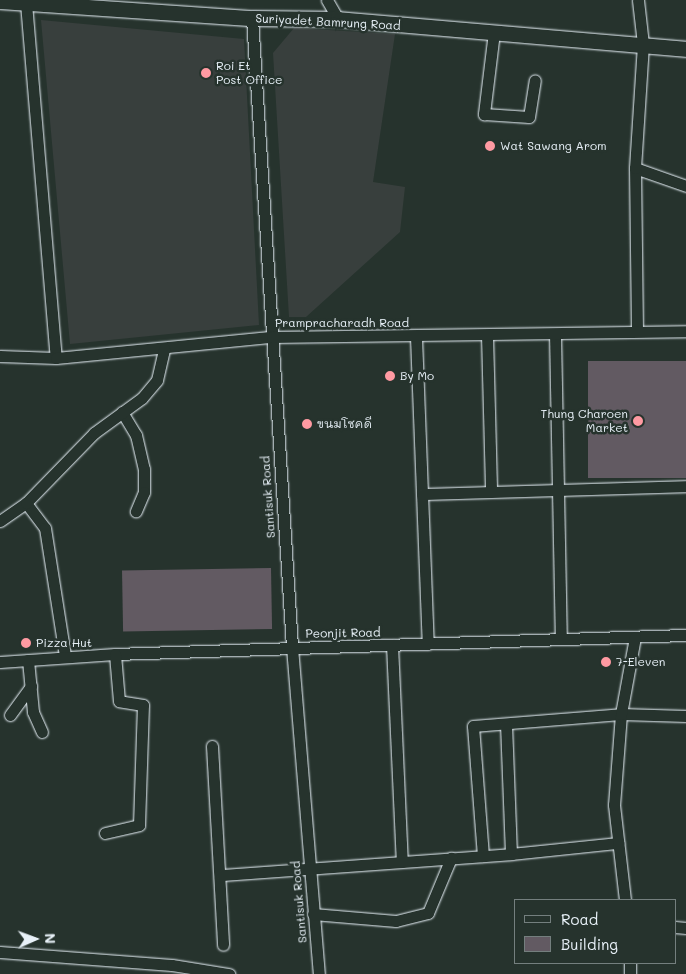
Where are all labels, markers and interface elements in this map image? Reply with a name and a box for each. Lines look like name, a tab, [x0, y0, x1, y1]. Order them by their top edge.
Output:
street label: Suriyadet Bamrung Road	[255, 11, 401, 33]
place label: Roi Et Post Office	[216, 59, 282, 87]
marker: Roi Et Post Office	[200, 67, 212, 79]
place label: Wat Sawang Arom	[500, 139, 607, 153]
marker: Wat Sawang Arom	[484, 140, 496, 152]
street label: Prampracharadh Road	[275, 316, 409, 330]
place label: By Mo	[400, 369, 434, 383]
marker: By Mo	[384, 370, 396, 382]
place label: Thung Charoen Market	[541, 407, 628, 435]
marker: Thung Charoen Market	[632, 415, 644, 427]
place label: ขนมโชคดี	[317, 417, 372, 431]
marker: ขนมโชคดี	[301, 418, 313, 430]
street label: Santisuk Road	[258, 455, 278, 539]
street label: Peonjit Road	[305, 625, 381, 641]
place label: Pizza Hut	[36, 636, 92, 650]
marker: Pizza Hut	[20, 637, 32, 649]
place label: 7-Eleven	[616, 655, 665, 669]
marker: 7-Eleven	[600, 656, 612, 668]
street label: Santisuk Road	[288, 860, 310, 944]
legend	[514, 899, 676, 964]
text: Road	[561, 909, 598, 929]
north arrow	[10, 914, 60, 964]
text: N	[41, 933, 60, 944]
text: Building	[561, 934, 618, 954]

